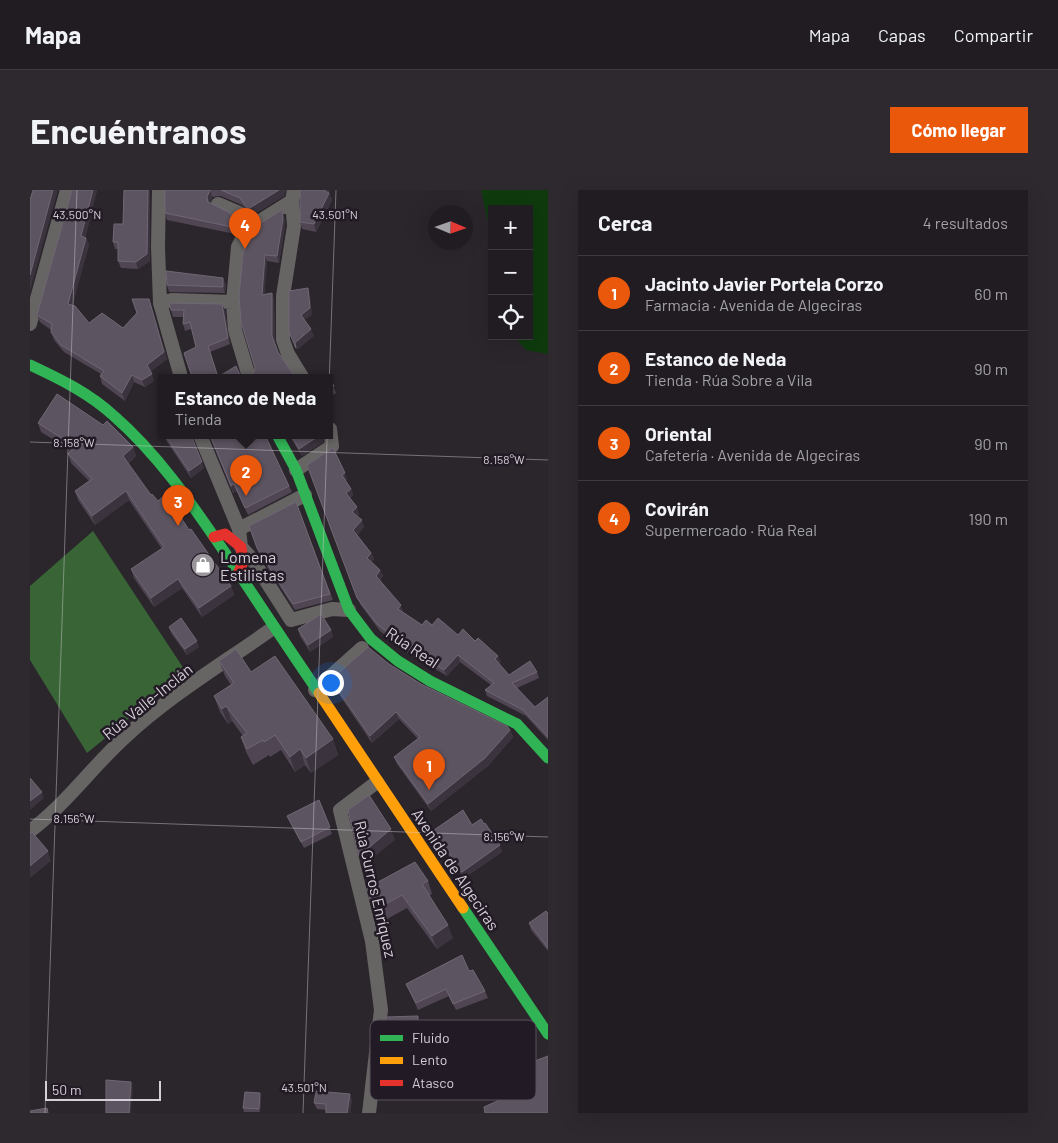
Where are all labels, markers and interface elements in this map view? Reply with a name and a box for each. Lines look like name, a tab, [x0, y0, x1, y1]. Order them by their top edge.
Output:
text: Mapa	[25, 20, 81, 49]
text: Mapa	[809, 24, 850, 46]
text: Capas	[878, 24, 926, 46]
text: Compartir	[954, 24, 1033, 46]
button: Cómo llegar	[890, 107, 1028, 153]
text: Encuéntranos	[30, 109, 247, 151]
north arrow	[428, 205, 473, 250]
map controls	[488, 205, 533, 340]
button: +	[488, 205, 533, 250]
text: 43.500°N	[53, 207, 101, 221]
text: 43.501°N	[312, 207, 358, 221]
pin: 4	[229, 208, 261, 249]
text: Cerca	[598, 210, 652, 235]
text: 4 resultados	[923, 213, 1008, 232]
button: −	[488, 250, 533, 295]
text: Jacinto Javier Portela Corzo	[645, 272, 884, 295]
text: 1	[611, 284, 617, 303]
text: 60 m	[974, 284, 1008, 303]
button: locate	[488, 295, 533, 340]
text: Farmacia · Avenida de Algeciras	[645, 295, 862, 314]
text: Estanco de Neda	[645, 347, 786, 370]
text: 2	[610, 359, 618, 378]
text: 90 m	[974, 359, 1008, 378]
text: Tienda · Rúa Sobre a Vila	[645, 370, 812, 389]
popup	[158, 374, 333, 439]
text: Estanco de Neda	[175, 386, 316, 409]
text: Tienda	[175, 409, 222, 428]
text: Oriental	[645, 422, 712, 445]
text: 3	[610, 434, 618, 453]
text: 90 m	[974, 434, 1008, 453]
text: 8.158°W	[53, 435, 95, 449]
text: Cafetería · Avenida de Algeciras	[645, 445, 860, 464]
text: 8.158°W	[483, 452, 525, 466]
pin: 2	[230, 455, 262, 496]
pin: 3	[162, 485, 194, 526]
text: Covirán	[645, 497, 709, 520]
text: 4	[609, 509, 619, 528]
text: 190 m	[969, 509, 1008, 528]
text: Supermercado · Rúa Real	[645, 520, 817, 539]
place label: Lomena Estilistas	[220, 547, 284, 584]
shop icon: Lomena Estilistas	[190, 552, 216, 578]
street label: Rúa Real	[383, 622, 443, 672]
street label: Rúa Valle-Inclán	[98, 659, 196, 743]
your location	[318, 670, 344, 696]
pin: 1	[413, 749, 445, 790]
street label: Avenida de Algeciras	[408, 804, 504, 934]
text: 8.156°W	[53, 811, 95, 825]
street label: Rúa Curros Enríquez	[351, 819, 401, 959]
text: 8.156°W	[483, 829, 525, 843]
legend	[370, 1020, 536, 1100]
text: Fluido	[412, 1029, 450, 1046]
text: Lento	[412, 1051, 447, 1068]
text: Atasco	[412, 1074, 454, 1091]
scale bar	[45, 1078, 161, 1101]
text: 43.501°N	[281, 1080, 327, 1094]
text: 50 m	[52, 1081, 81, 1098]

